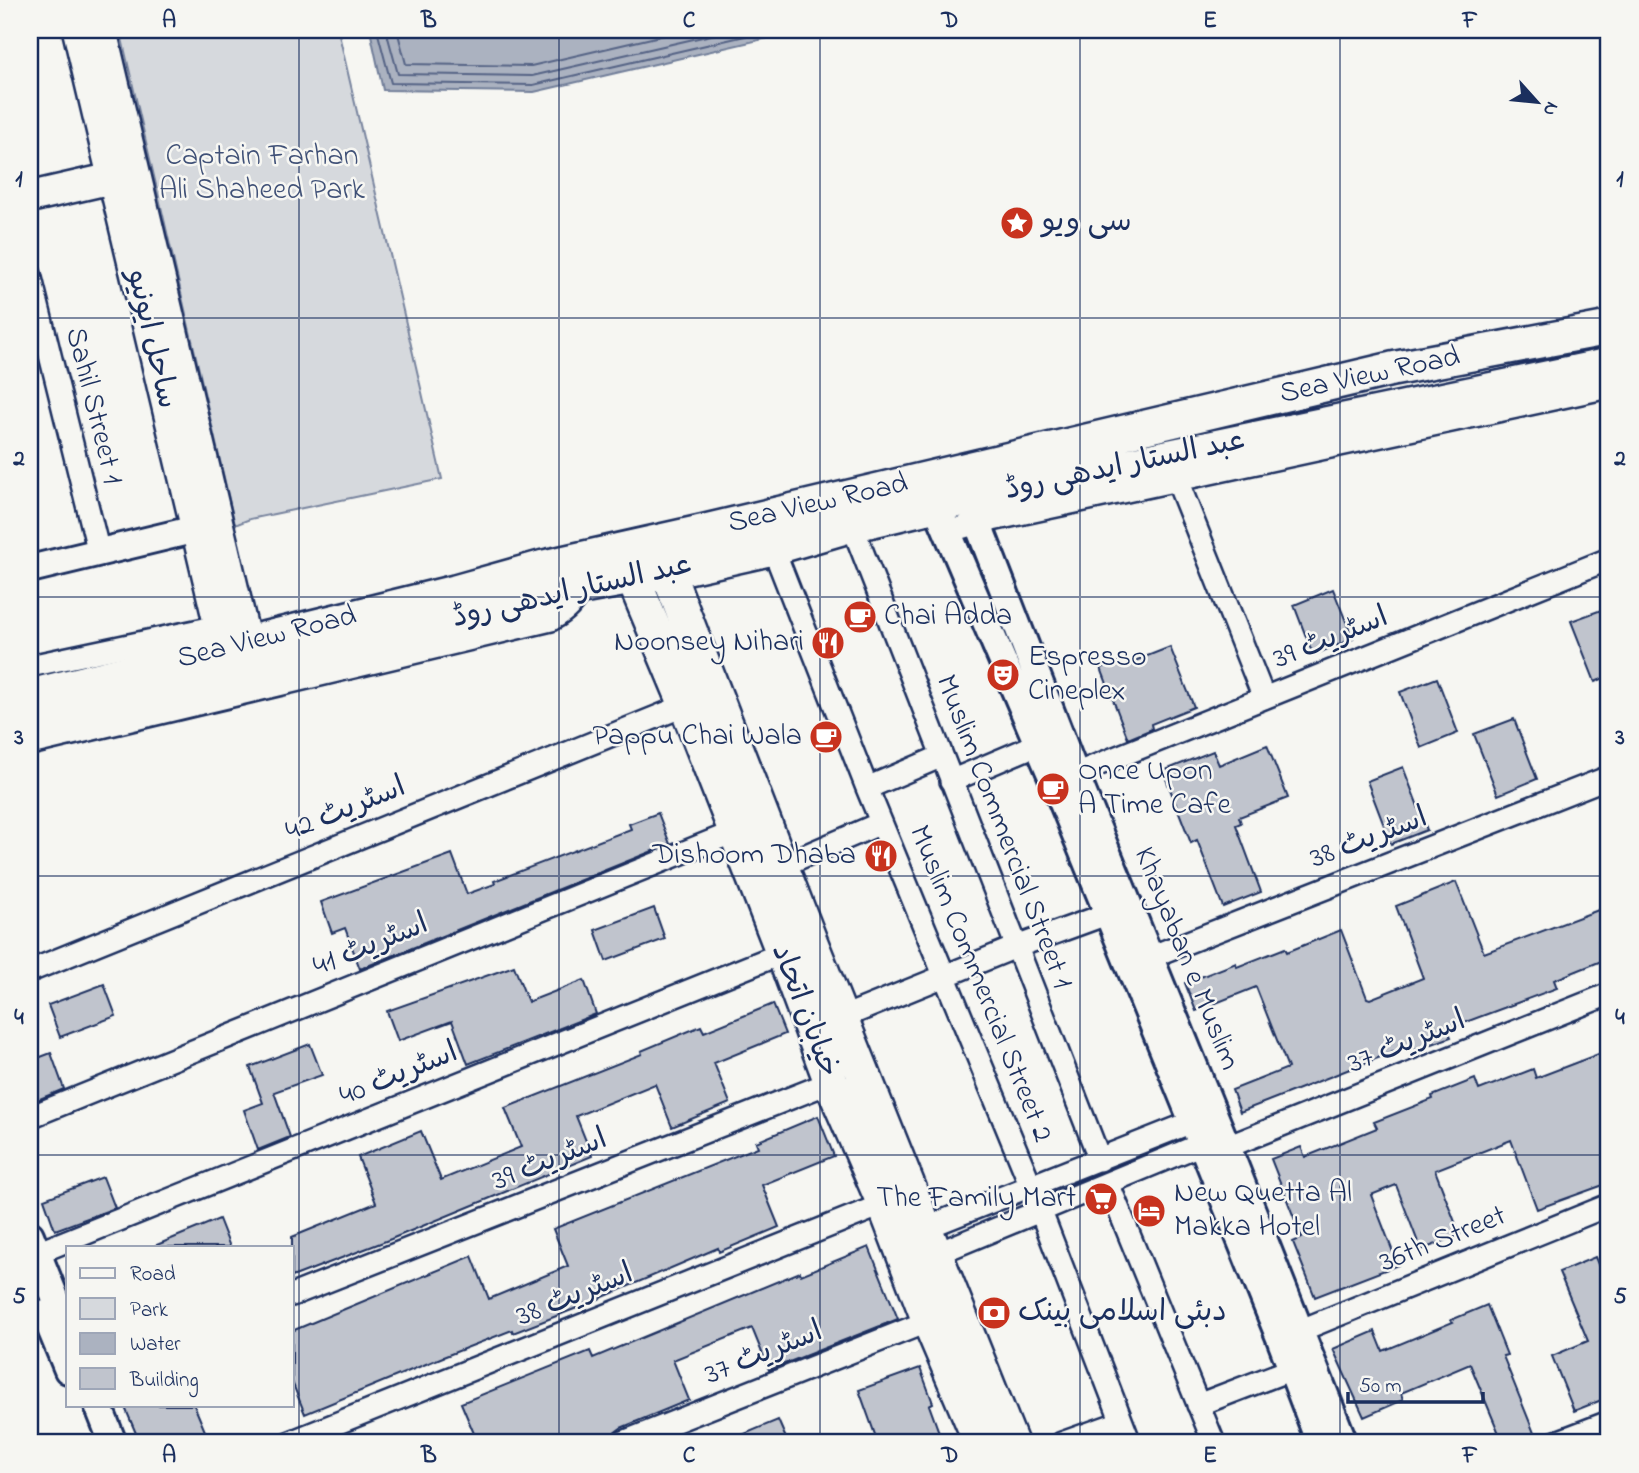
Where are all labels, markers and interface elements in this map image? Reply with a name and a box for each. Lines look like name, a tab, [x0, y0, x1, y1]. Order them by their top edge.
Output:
text: A	[162, 5, 176, 38]
text: B	[420, 5, 437, 38]
text: C	[683, 5, 696, 38]
text: D	[941, 5, 958, 38]
text: E	[1203, 5, 1217, 38]
text: F	[1462, 5, 1478, 38]
north arrow	[1502, 66, 1572, 136]
text: N	[1535, 97, 1565, 121]
park label: Captain Farhan Ali Shaheed Park	[159, 135, 366, 213]
text: 1	[15, 164, 23, 197]
text: 1	[1616, 164, 1624, 197]
place label: سی ویو	[1040, 201, 1132, 245]
place icon: سی ویو	[998, 204, 1036, 242]
street label: ساحل ایونیو	[113, 263, 188, 413]
street label: Sahil Street 1	[52, 323, 134, 489]
street label: Sea View Road	[1276, 335, 1464, 417]
street label: عبد الستار ایدھی روڈ	[1001, 419, 1249, 513]
text: 2	[12, 443, 25, 476]
text: 2	[1613, 443, 1626, 476]
street label: Sea View Road	[724, 462, 912, 546]
street label: عبد الستار ایدھی روڈ	[448, 543, 696, 641]
street label: Sea View Road	[173, 594, 361, 682]
place label: Chai Adda	[884, 595, 1012, 639]
street label: اسٹریٹ 39	[1267, 596, 1395, 682]
cafe icon: Chai Adda	[841, 598, 879, 636]
place label: Noonsey Nihari	[614, 621, 804, 665]
restaurant icon: Noonsey Nihari	[809, 624, 847, 662]
place label: Espresso Cineplex	[1028, 636, 1147, 714]
theatre icon: Espresso Cineplex	[984, 656, 1022, 694]
street label: Muslim Commercial Street 1	[923, 669, 1083, 995]
place label: Pappu Chai Wala	[593, 715, 802, 759]
cafe icon: Pappu Chai Wala	[807, 718, 845, 756]
text: 3	[13, 722, 24, 755]
text: 3	[1614, 722, 1625, 755]
place label: Once Upon A Time Cafe	[1078, 750, 1231, 828]
street label: اسٹریٹ 42	[279, 766, 413, 854]
cafe icon: Once Upon A Time Cafe	[1034, 770, 1072, 808]
street label: اسٹریٹ 38	[1304, 796, 1434, 882]
street label: Muslim Commercial Street 2	[896, 819, 1064, 1149]
place label: Dishoom Dhaba	[652, 834, 856, 878]
restaurant icon: Dishoom Dhaba	[862, 837, 900, 875]
street label: Khayaban e Muslim	[1121, 841, 1251, 1077]
street label: اسٹریٹ 41	[307, 903, 435, 989]
street label: خیابان اتحاد	[758, 938, 850, 1084]
street label: اسٹریٹ 37	[1341, 999, 1473, 1087]
text: 4	[14, 1002, 24, 1035]
text: 4	[1615, 1002, 1625, 1035]
street label: اسٹریٹ 40	[333, 1031, 465, 1119]
street label: اسٹریٹ 39	[486, 1118, 614, 1204]
place label: New Quetta Al Makka Hotel	[1174, 1172, 1352, 1250]
place label: The Family Mart	[876, 1177, 1076, 1221]
supermarket icon: The Family Mart	[1082, 1180, 1120, 1218]
hotel icon: New Quetta Al Makka Hotel	[1130, 1192, 1168, 1230]
street label: 36th Street	[1373, 1195, 1513, 1285]
legend	[66, 1246, 294, 1406]
street label: اسٹریٹ 38	[510, 1253, 640, 1339]
text: Road	[130, 1260, 176, 1290]
text: 5	[12, 1281, 26, 1314]
text: 5	[1613, 1281, 1627, 1314]
place label: دبئی اسلامی بینک	[1018, 1291, 1227, 1335]
bank icon: دبئی اسلامی بینک	[975, 1294, 1013, 1332]
text: Park	[130, 1296, 169, 1326]
street label: اسٹریٹ 37	[698, 1310, 830, 1398]
text: Water	[130, 1330, 181, 1360]
scale bar	[1348, 1361, 1483, 1405]
text: Building	[129, 1366, 199, 1398]
text: 50 m	[1359, 1372, 1402, 1402]
text: A	[162, 1440, 176, 1473]
text: B	[420, 1440, 437, 1473]
text: C	[683, 1440, 696, 1473]
text: D	[941, 1440, 958, 1473]
text: E	[1203, 1440, 1217, 1473]
text: F	[1462, 1440, 1478, 1473]

